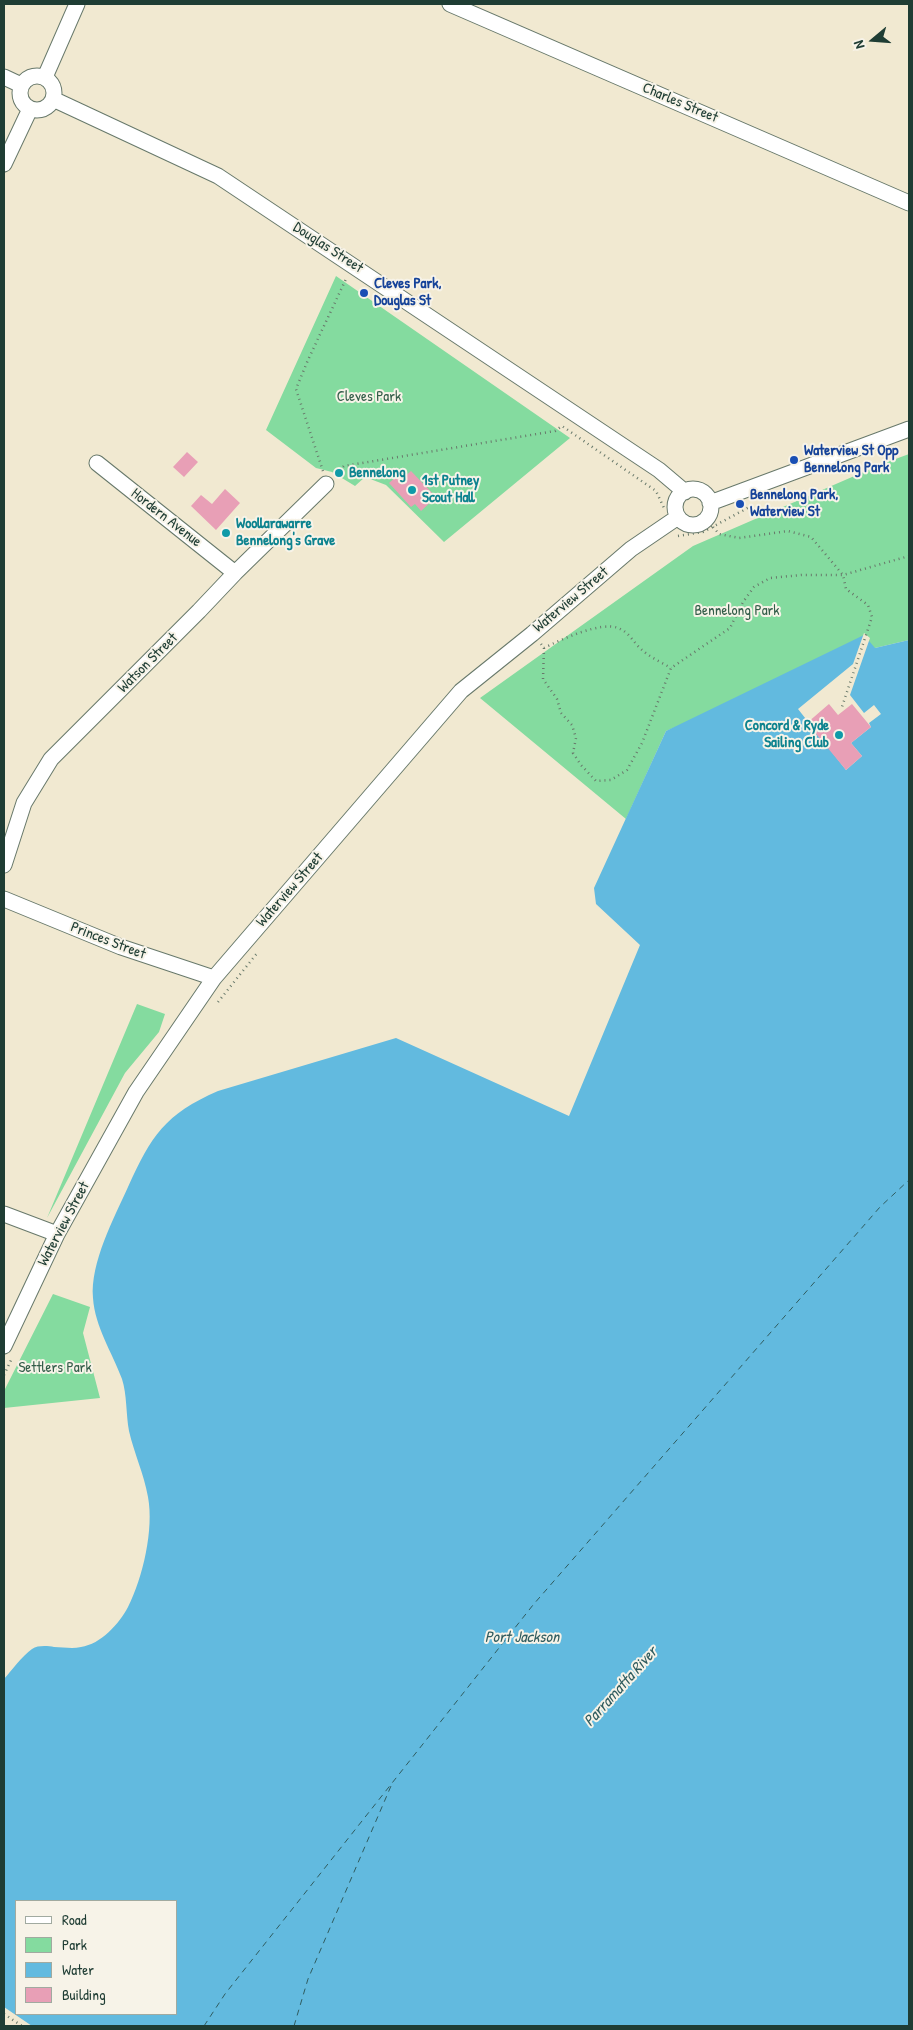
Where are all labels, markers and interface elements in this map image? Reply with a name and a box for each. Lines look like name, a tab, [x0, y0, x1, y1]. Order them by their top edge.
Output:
north arrow	[848, 15, 898, 65]
text: N	[848, 38, 868, 51]
street label: Charles Street	[640, 79, 720, 127]
street label: Douglas Street	[290, 219, 366, 277]
place label: Cleves Park, Douglas St	[374, 275, 441, 310]
marker: Cleves Park, Douglas St	[358, 287, 370, 299]
park label: Cleves Park	[337, 388, 401, 406]
place label: Waterview St Opp Bennelong Park	[804, 442, 898, 477]
marker: Waterview St Opp Bennelong Park	[788, 454, 800, 466]
place label: Bennelong	[349, 464, 406, 482]
marker: Bennelong	[333, 467, 345, 479]
place label: 1st Putney Scout Hall	[422, 472, 479, 507]
marker: 1st Putney Scout Hall	[406, 484, 418, 496]
street label: Hordern Avenue	[127, 485, 205, 551]
place label: Bennelong Park, Waterview St	[750, 486, 838, 521]
marker: Bennelong Park, Waterview St	[734, 498, 746, 510]
place label: Woollarawarre Bennelong's Grave	[236, 515, 335, 550]
marker: Woollarawarre Bennelong's Grave	[220, 527, 232, 539]
street label: Waterview Street	[530, 563, 612, 637]
park label: Bennelong Park	[694, 602, 780, 620]
street label: Watson Street	[114, 629, 182, 697]
place label: Concord & Ryde Sailing Club	[745, 717, 829, 752]
marker: Concord & Ryde Sailing Club	[833, 729, 845, 741]
street label: Waterview Street	[253, 849, 327, 931]
street label: Princes Street	[68, 918, 148, 964]
street label: Waterview Street	[34, 1179, 94, 1269]
park label: Settlers Park	[18, 1359, 92, 1377]
water label: Port Jackson	[485, 1628, 559, 1648]
water label: Parramatta River	[580, 1643, 662, 1731]
legend	[15, 1900, 178, 2015]
text: Road	[62, 1909, 87, 1930]
text: Park	[62, 1934, 87, 1955]
text: Water	[62, 1959, 94, 1980]
text: Building	[62, 1984, 106, 2005]

